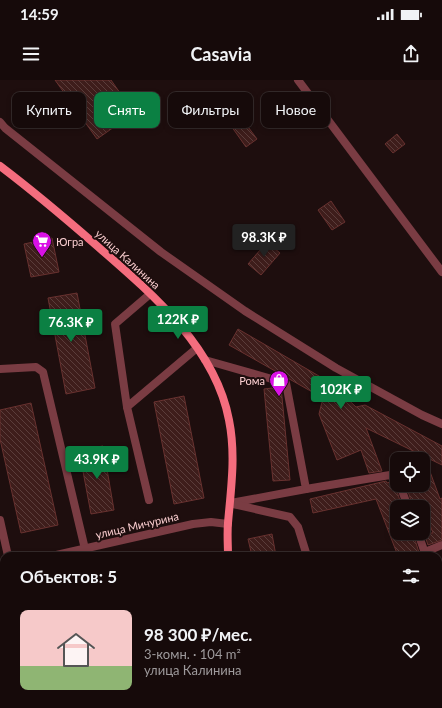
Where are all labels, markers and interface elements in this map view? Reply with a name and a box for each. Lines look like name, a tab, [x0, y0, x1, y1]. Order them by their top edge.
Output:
text: 14:59	[20, 5, 59, 23]
icon: menu	[20, 43, 42, 65]
text: Casavia	[190, 43, 252, 65]
icon: share	[400, 43, 422, 65]
chip: Купить	[12, 92, 86, 128]
chip: Снять	[94, 92, 160, 128]
chip: Фильтры	[168, 92, 253, 128]
chip: Новое	[261, 92, 330, 128]
pin: 98.3K ₽	[227, 224, 301, 258]
street label: улица Калинина	[93, 227, 163, 291]
text: 98.3K ₽	[241, 229, 287, 245]
supermarket icon: Югра	[31, 230, 53, 258]
place label: Югра	[56, 235, 84, 248]
pin: 122K ₽	[145, 306, 211, 340]
pin: 76.3K ₽	[34, 309, 108, 343]
text: 122K ₽	[157, 311, 199, 327]
text: 76.3K ₽	[48, 314, 94, 330]
shop icon: Рома	[268, 369, 290, 397]
place label: Рома	[239, 374, 265, 387]
pin: 102K ₽	[308, 376, 374, 410]
text: 102K ₽	[320, 381, 362, 397]
pin: 43.9K ₽	[60, 446, 134, 480]
text: 43.9K ₽	[74, 451, 120, 467]
map controls	[390, 452, 430, 540]
button: locate	[390, 452, 430, 492]
button: layers	[390, 500, 430, 540]
street label: улица Мичурина	[94, 509, 180, 541]
icon: filters	[400, 565, 422, 587]
text: Объектов: 5	[20, 566, 117, 587]
text: 98 300 ₽/мес.	[144, 624, 252, 645]
icon: home	[52, 626, 100, 674]
icon: heart	[400, 639, 422, 661]
text: 3-комн. · 104 m²	[144, 646, 241, 662]
text: улица Калинина	[144, 662, 242, 678]

